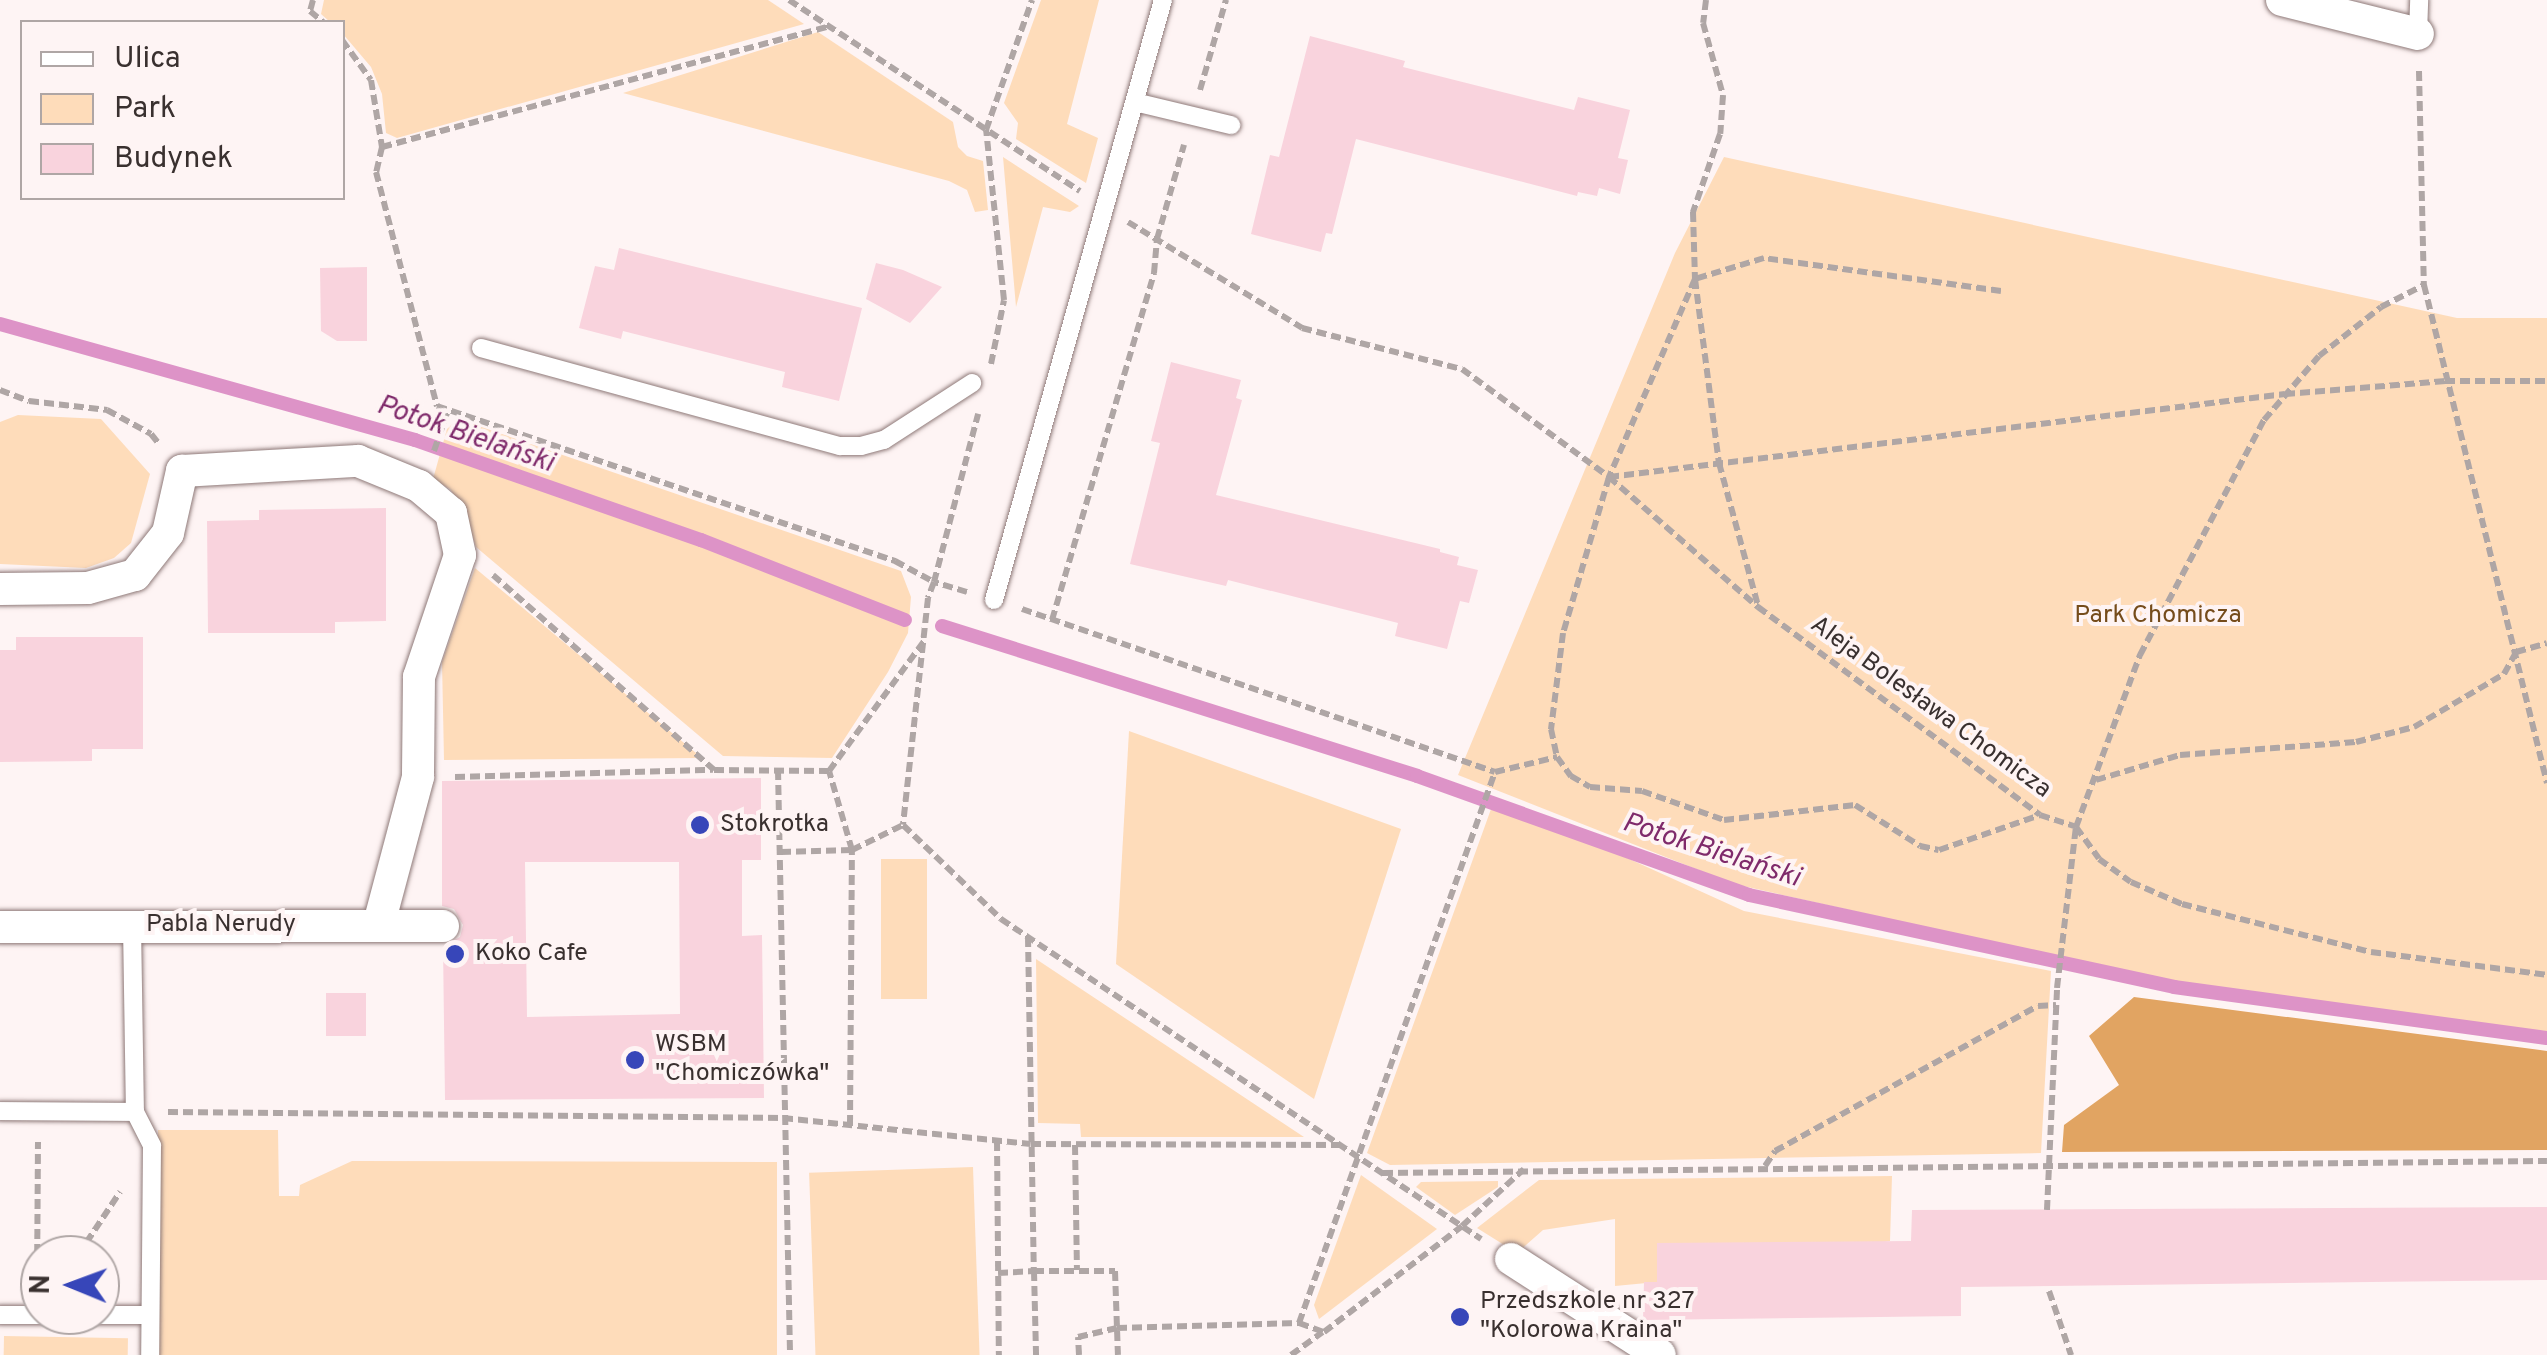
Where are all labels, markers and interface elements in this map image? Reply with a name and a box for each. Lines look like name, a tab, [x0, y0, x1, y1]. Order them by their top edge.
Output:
legend	[20, 20, 345, 200]
text: Ulica	[114, 41, 181, 78]
text: Park	[114, 91, 176, 128]
text: Budynek	[114, 141, 233, 178]
water label: Potok Bielański	[372, 389, 558, 481]
park label: Park Chomicza	[2074, 601, 2242, 631]
street label: Aleja Bolesława Chomicza	[1804, 610, 2056, 806]
water label: Potok Bielański	[1618, 806, 1804, 896]
place label: Stokrotka	[720, 810, 829, 840]
marker: Stokrotka	[689, 814, 711, 836]
street label: Pabla Nerudy	[146, 910, 296, 940]
place label: Koko Cafe	[475, 939, 588, 969]
marker: Koko Cafe	[444, 943, 466, 965]
place label: WSBM "Chomiczówka"	[655, 1031, 829, 1090]
marker: WSBM "Chomiczówka"	[624, 1049, 646, 1071]
north arrow	[20, 1235, 120, 1335]
text: N	[24, 1274, 60, 1295]
place label: Przedszkole nr 327 "Kolorowa Kraina"	[1480, 1288, 1695, 1347]
marker: Przedszkole nr 327 "Kolorowa Kraina"	[1449, 1306, 1471, 1328]

